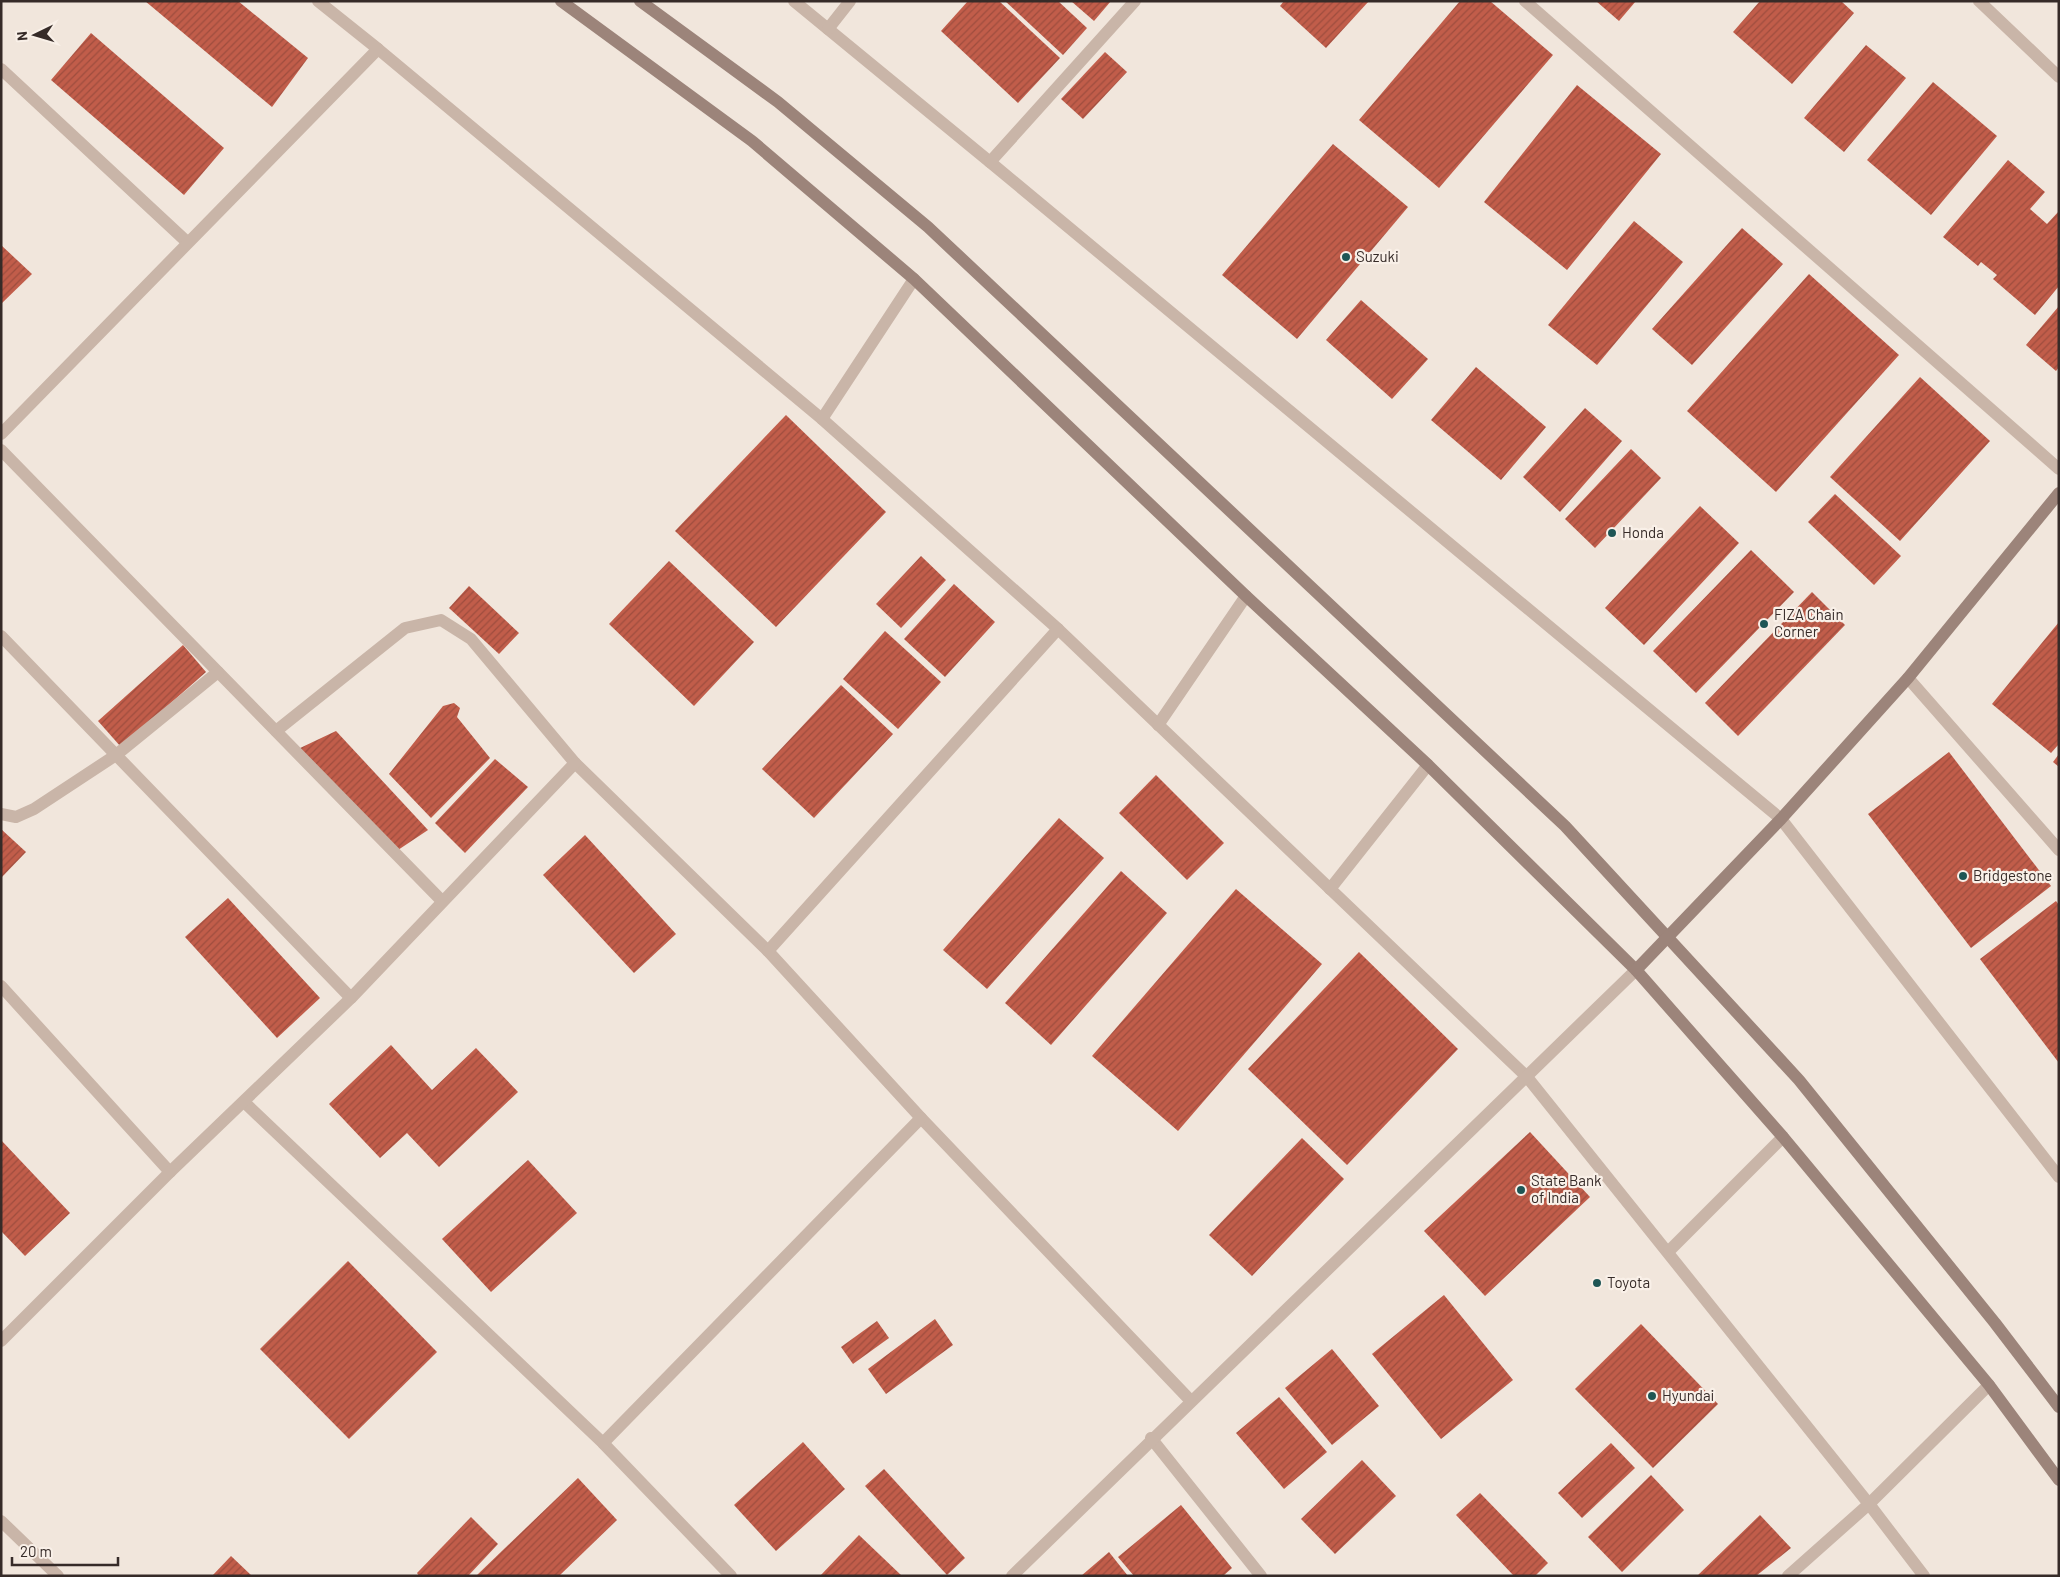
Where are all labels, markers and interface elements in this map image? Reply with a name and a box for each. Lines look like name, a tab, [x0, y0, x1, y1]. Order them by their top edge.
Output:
north arrow	[10, 10, 60, 60]
text: N	[13, 31, 30, 42]
place label: Suzuki	[1356, 247, 1399, 265]
marker: Suzuki	[1340, 251, 1352, 263]
place label: Honda	[1622, 523, 1664, 541]
marker: Honda	[1606, 527, 1618, 539]
place label: FIZA Chain Corner	[1774, 605, 1844, 640]
marker: FIZA Chain Corner	[1758, 618, 1770, 630]
place label: Bridgestone	[1973, 866, 2052, 884]
marker: Bridgestone	[1957, 870, 1969, 882]
place label: State Bank of India	[1531, 1171, 1602, 1206]
marker: State Bank of India	[1515, 1184, 1527, 1196]
place label: Toyota	[1607, 1273, 1650, 1291]
marker: Toyota	[1591, 1277, 1603, 1289]
place label: Hyundai	[1662, 1386, 1714, 1404]
marker: Hyundai	[1646, 1390, 1658, 1402]
scale bar	[12, 1534, 119, 1566]
text: 20 m	[20, 1542, 52, 1560]

